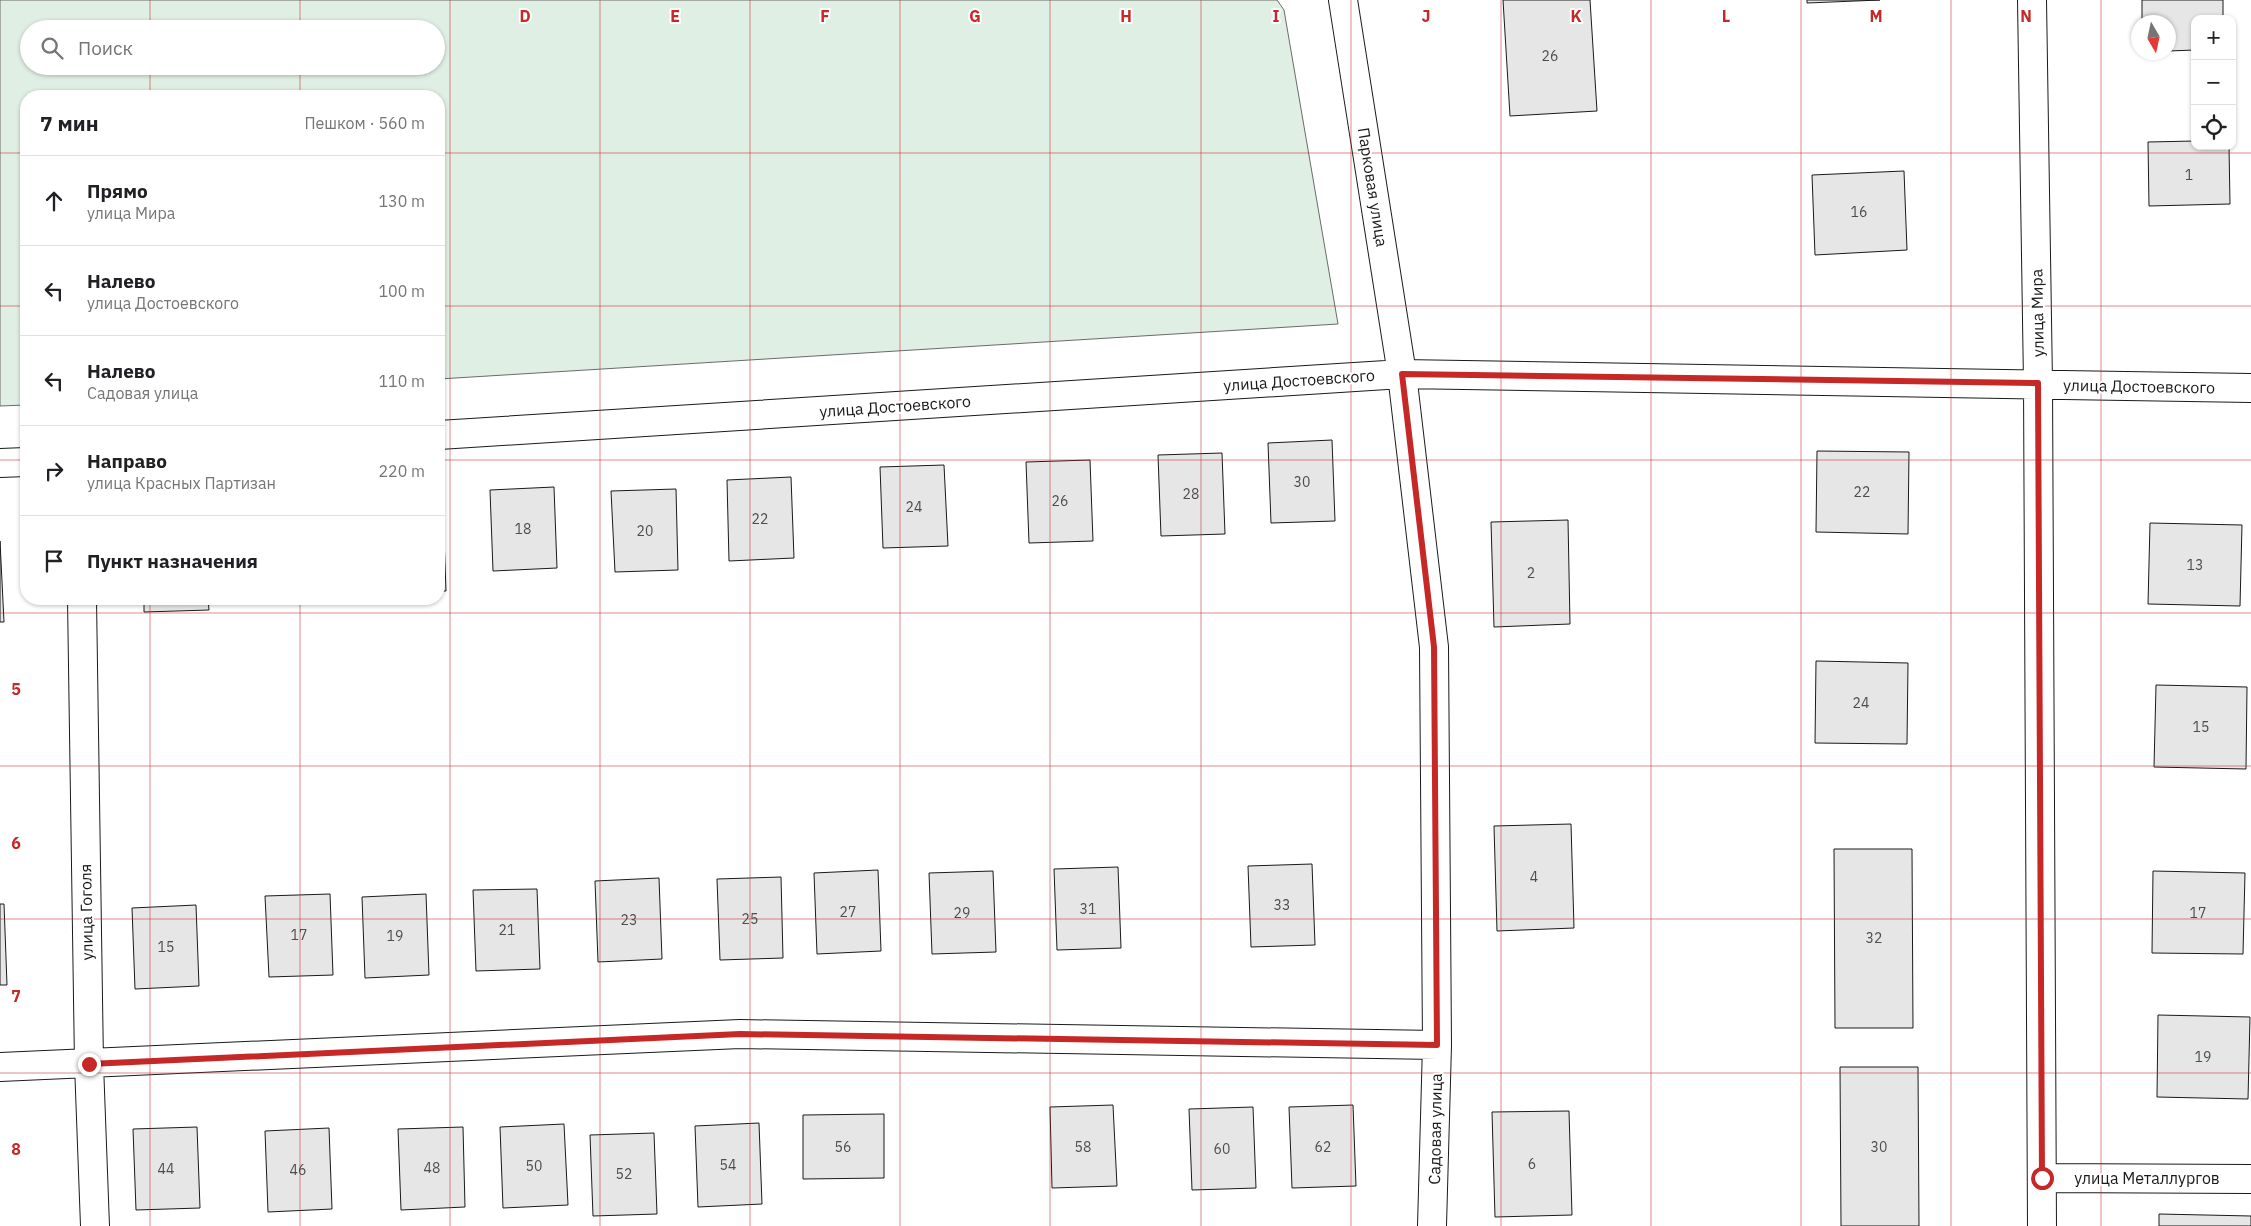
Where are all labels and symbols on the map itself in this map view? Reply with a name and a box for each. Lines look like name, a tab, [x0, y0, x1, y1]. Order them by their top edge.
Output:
text: D	[519, 6, 531, 26]
text: E	[670, 6, 680, 26]
text: F	[820, 6, 830, 26]
text: G	[969, 6, 981, 26]
text: H	[1120, 6, 1132, 26]
text: I	[1273, 6, 1280, 26]
text: J	[1422, 6, 1430, 26]
text: K	[1570, 6, 1582, 26]
text: L	[1722, 6, 1730, 26]
text: M	[1869, 6, 1883, 26]
text: N	[2020, 6, 2032, 26]
north arrow	[2131, 15, 2176, 60]
house number: 26	[1542, 47, 1558, 65]
street label: Парковая улица	[1354, 126, 1392, 249]
house number: 1	[2185, 166, 2193, 184]
house number: 16	[1851, 203, 1867, 221]
street label: улица Мира	[2026, 268, 2048, 357]
street label: улица Достоевского	[1223, 365, 1375, 395]
street label: улица Достоевского	[2063, 375, 2215, 397]
street label: улица Достоевского	[819, 391, 971, 421]
house number: 30	[1294, 473, 1310, 491]
house number: 22	[1854, 483, 1870, 501]
house number: 28	[1183, 485, 1199, 503]
house number: 26	[1052, 492, 1068, 510]
house number: 24	[906, 498, 922, 516]
house number: 22	[752, 510, 768, 528]
house number: 18	[515, 520, 531, 538]
house number: 20	[637, 522, 653, 540]
house number: 13	[2187, 556, 2203, 574]
house number: 2	[1527, 564, 1535, 582]
text: 5	[11, 679, 21, 699]
house number: 24	[1853, 694, 1869, 712]
house number: 15	[2193, 718, 2209, 736]
text: 6	[11, 833, 21, 853]
street label: улица Гоголя	[75, 864, 97, 960]
house number: 4	[1530, 868, 1538, 886]
house number: 33	[1274, 896, 1290, 914]
house number: 31	[1080, 900, 1096, 918]
house number: 27	[840, 903, 856, 921]
house number: 29	[954, 904, 970, 922]
house number: 17	[2190, 904, 2206, 922]
house number: 25	[742, 910, 758, 928]
house number: 23	[621, 911, 637, 929]
house number: 21	[499, 921, 515, 939]
house number: 17	[291, 926, 307, 944]
house number: 19	[387, 927, 403, 945]
house number: 32	[1866, 929, 1882, 947]
house number: 15	[158, 938, 174, 956]
text: 7	[11, 986, 21, 1006]
house number: 19	[2195, 1048, 2211, 1066]
route end	[78, 1053, 101, 1076]
street label: Садовая улица	[1424, 1073, 1446, 1185]
house number: 56	[835, 1138, 851, 1156]
house number: 58	[1075, 1138, 1091, 1156]
house number: 62	[1315, 1138, 1331, 1156]
house number: 30	[1871, 1138, 1887, 1156]
text: 8	[11, 1139, 21, 1159]
house number: 60	[1214, 1140, 1230, 1158]
house number: 6	[1528, 1155, 1536, 1173]
house number: 54	[720, 1156, 736, 1174]
house number: 50	[526, 1157, 542, 1175]
house number: 48	[424, 1159, 440, 1177]
house number: 44	[158, 1160, 174, 1178]
house number: 46	[290, 1161, 306, 1179]
house number: 52	[616, 1165, 632, 1183]
route start	[2031, 1167, 2054, 1190]
street label: улица Металлургов	[2074, 1168, 2220, 1188]

